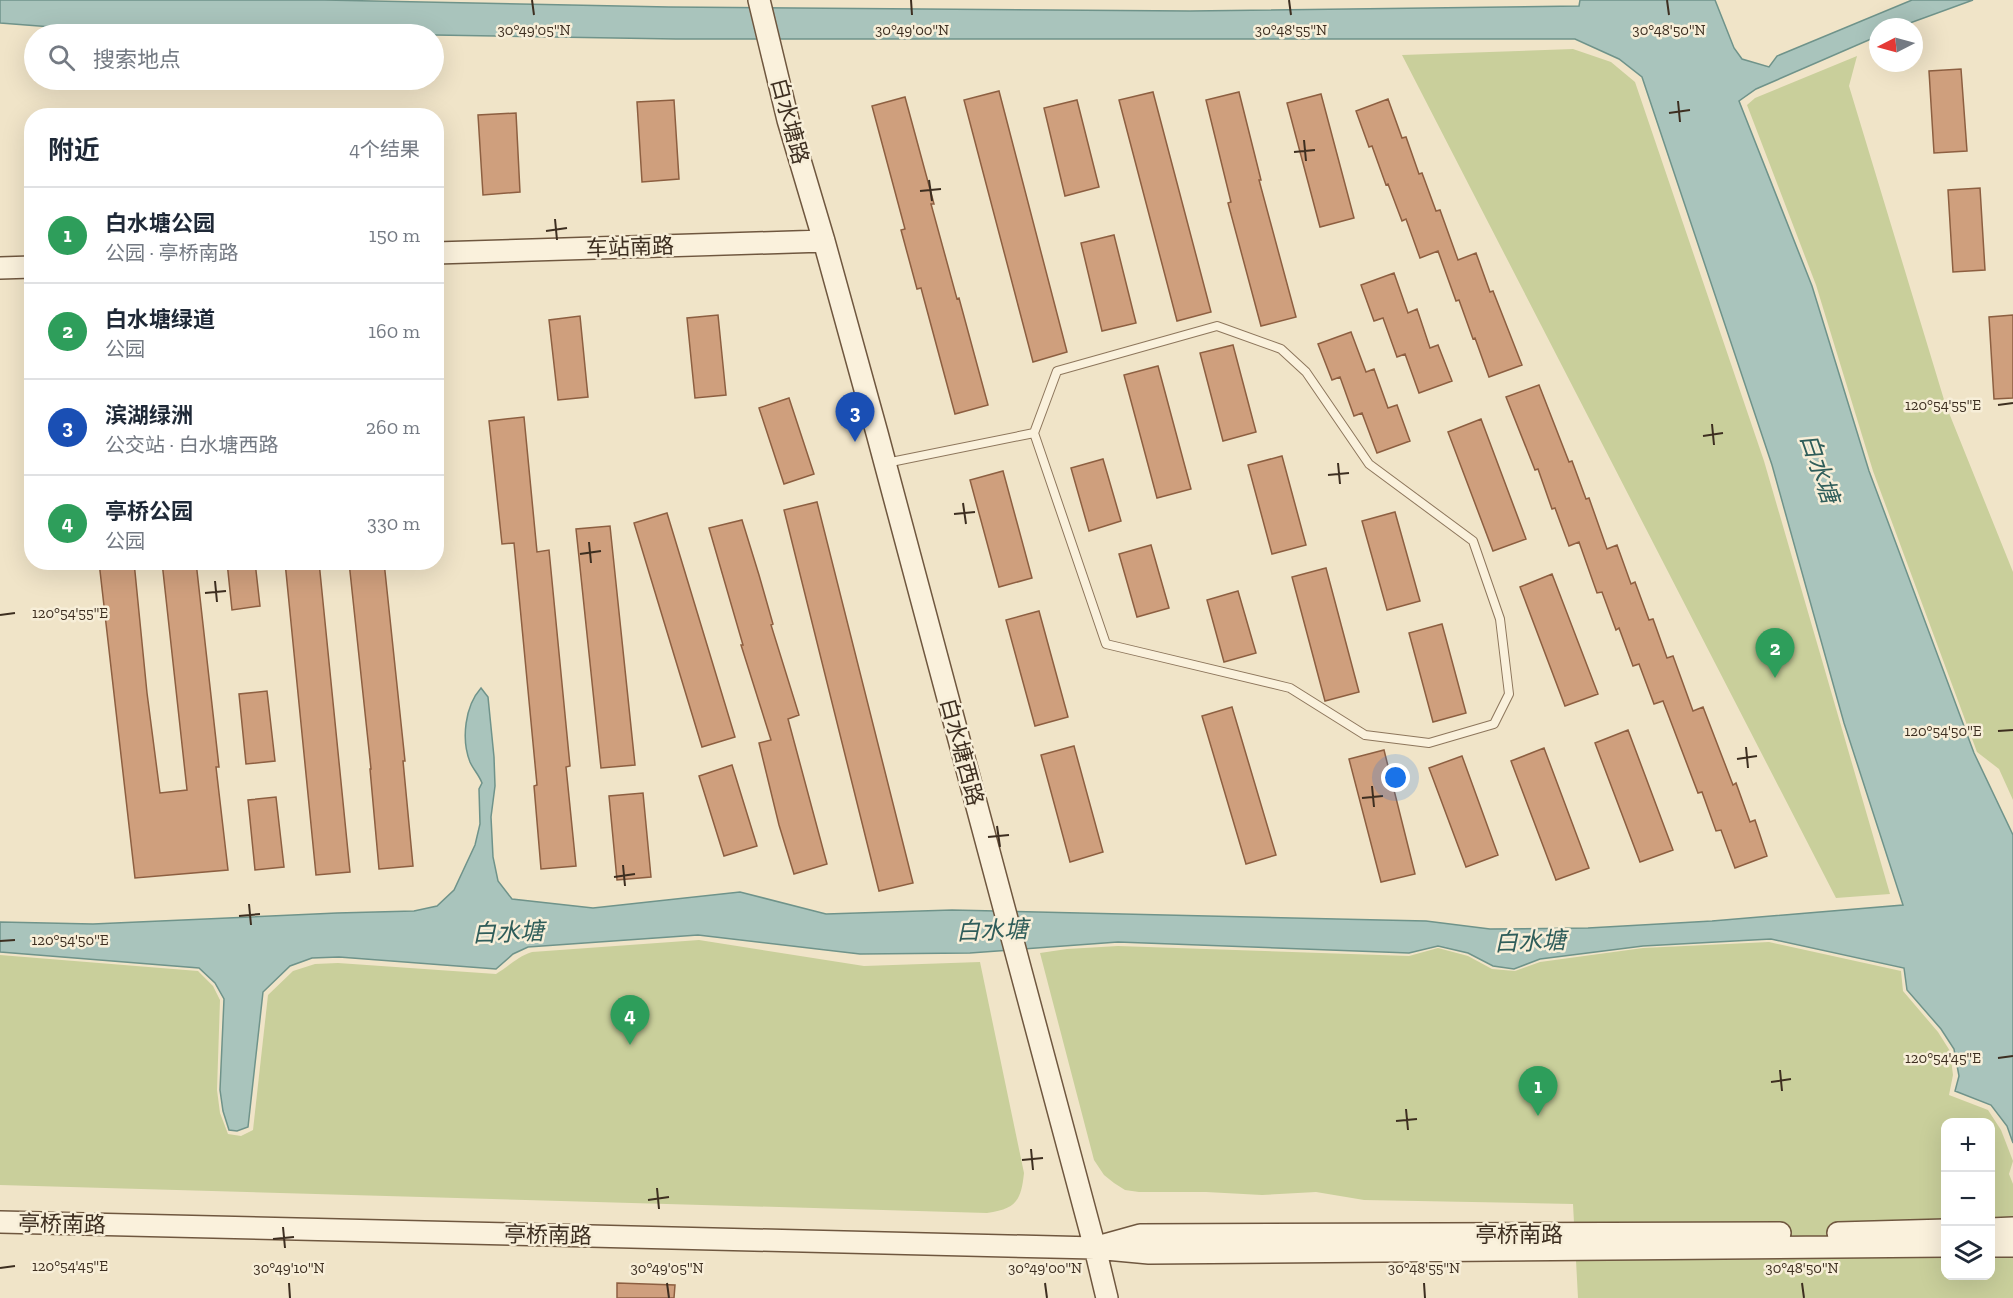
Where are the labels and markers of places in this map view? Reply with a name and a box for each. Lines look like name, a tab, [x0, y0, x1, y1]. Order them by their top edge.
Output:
pin: 3	[836, 392, 874, 442]
pin: 2	[1756, 628, 1794, 678]
pin: 4	[610, 996, 650, 1045]
pin: 1	[1518, 1066, 1558, 1116]

